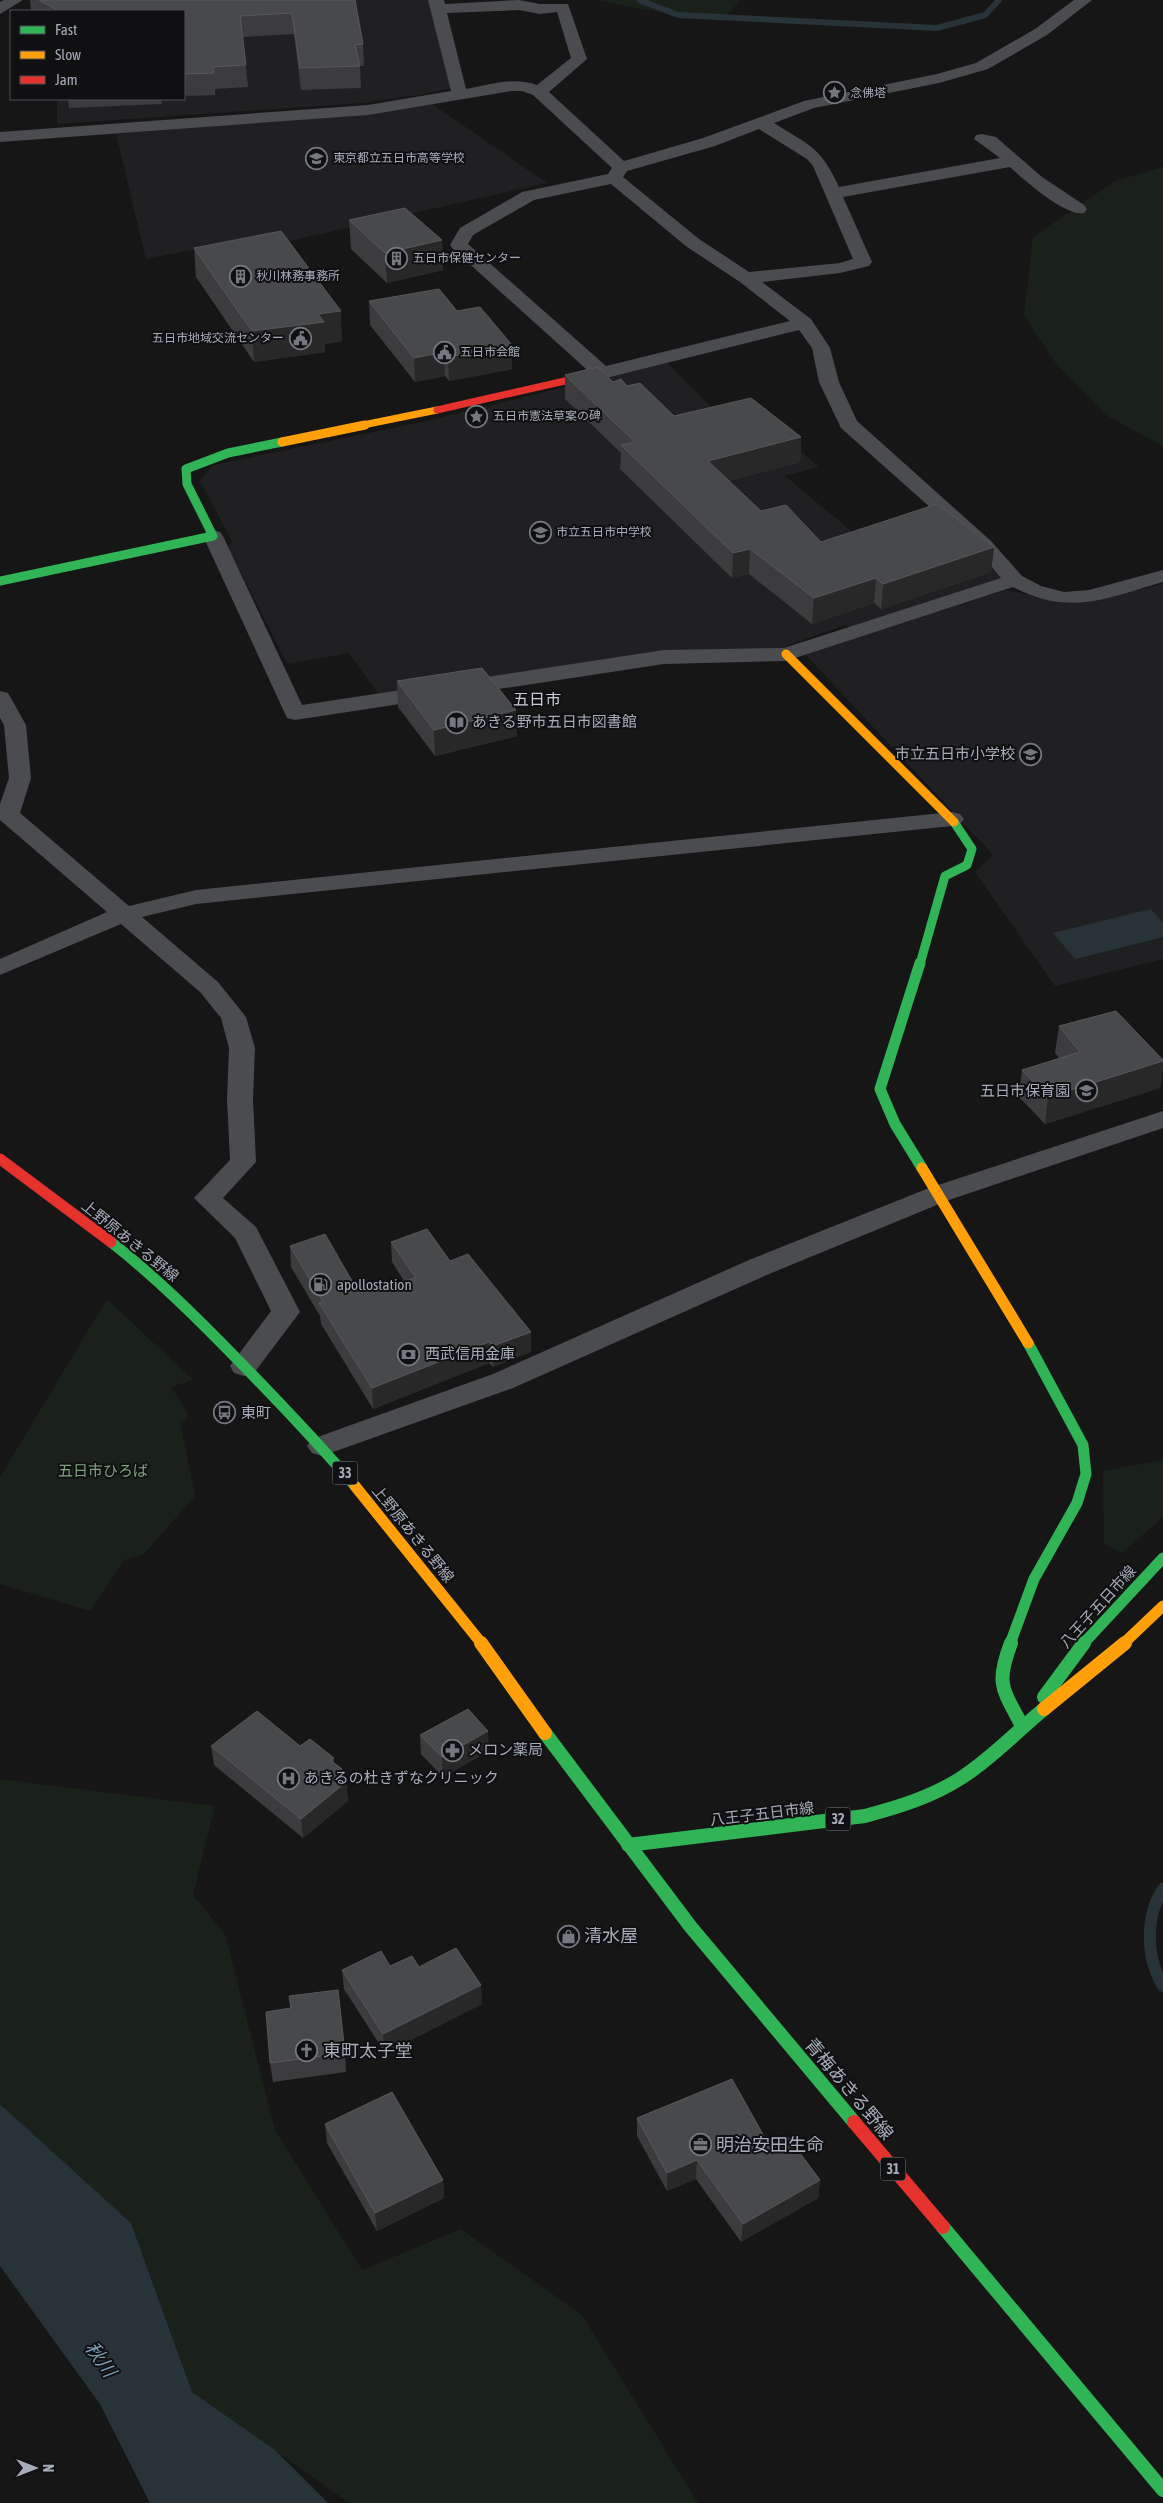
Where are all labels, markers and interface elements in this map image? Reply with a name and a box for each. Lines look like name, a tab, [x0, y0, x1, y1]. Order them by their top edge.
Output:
legend	[10, 10, 185, 100]
text: Fast	[55, 21, 77, 38]
text: Slow	[55, 46, 81, 63]
text: Jam	[55, 71, 78, 88]
place icon: 念佛塔	[822, 81, 846, 105]
place label: 念佛塔	[850, 86, 886, 100]
school or university icon: 東京都立五日市高等学校	[305, 146, 329, 170]
place label: 東京都立五日市高等学校	[333, 151, 465, 165]
building icon: 五日市保健センター	[385, 246, 409, 270]
place label: 五日市保健センター	[413, 251, 521, 265]
building icon: 秋川林務事務所	[228, 264, 252, 288]
place label: 秋川林務事務所	[256, 269, 340, 283]
public building icon: 五日市地域交流センター	[288, 326, 312, 350]
place label: 五日市地域交流センター	[152, 331, 284, 345]
public building icon: 五日市会館	[432, 340, 456, 364]
place label: 五日市会館	[460, 345, 520, 359]
place icon: 五日市憲法草案の碑	[465, 404, 489, 428]
place label: 五日市憲法草案の碑	[493, 409, 601, 423]
school or university icon: 市立五日市中学校	[528, 520, 552, 544]
place label: 市立五日市中学校	[556, 525, 652, 539]
district label: 五日市	[513, 690, 561, 708]
library icon: あきる野市五日市図書館	[444, 710, 468, 734]
place label: あきる野市五日市図書館	[472, 713, 637, 730]
school or university icon: 市立五日市小学校	[1019, 742, 1043, 766]
place label: 市立五日市小学校	[895, 745, 1015, 762]
school or university icon: 五日市保育園	[1074, 1079, 1098, 1103]
place label: 五日市保育園	[980, 1082, 1070, 1099]
street label: 上野原あきる野線	[78, 1196, 182, 1285]
fuel station icon: apollostation	[309, 1273, 333, 1297]
place label: apollostation	[337, 1276, 412, 1293]
bank icon: 西武信用金庫	[397, 1342, 421, 1366]
place label: 西武信用金庫	[425, 1345, 515, 1362]
bus stop icon: 東町	[213, 1401, 237, 1425]
place label: 東町	[241, 1404, 271, 1421]
park label: 五日市ひろば	[58, 1462, 148, 1479]
road number: 33	[332, 1462, 358, 1485]
street label: 上野原あきる野線	[369, 1482, 458, 1586]
street label: 八王子五日市線	[1056, 1562, 1139, 1651]
pharmacy icon: メロン薬局	[440, 1738, 464, 1762]
place label: メロン薬局	[468, 1741, 543, 1758]
hospital icon: あきるの杜きずなクリニック	[276, 1766, 300, 1790]
place label: あきるの杜きずなクリニック	[304, 1769, 499, 1786]
street label: 八王子五日市線	[709, 1799, 815, 1828]
road number: 32	[826, 1808, 850, 1830]
shop icon: 清水屋	[556, 1924, 580, 1948]
place label: 清水屋	[584, 1925, 638, 1946]
street label: 青梅あきる野線	[801, 2034, 898, 2144]
church icon: 東町太子堂	[295, 2039, 319, 2063]
place label: 東町太子堂	[323, 2040, 413, 2061]
office icon: 明治安田生命	[688, 2133, 712, 2157]
place label: 明治安田生命	[716, 2134, 824, 2155]
road number: 31	[880, 2158, 906, 2180]
water label: 秋川	[81, 2337, 122, 2383]
north arrow	[10, 2443, 60, 2493]
text: N	[40, 2464, 56, 2472]

